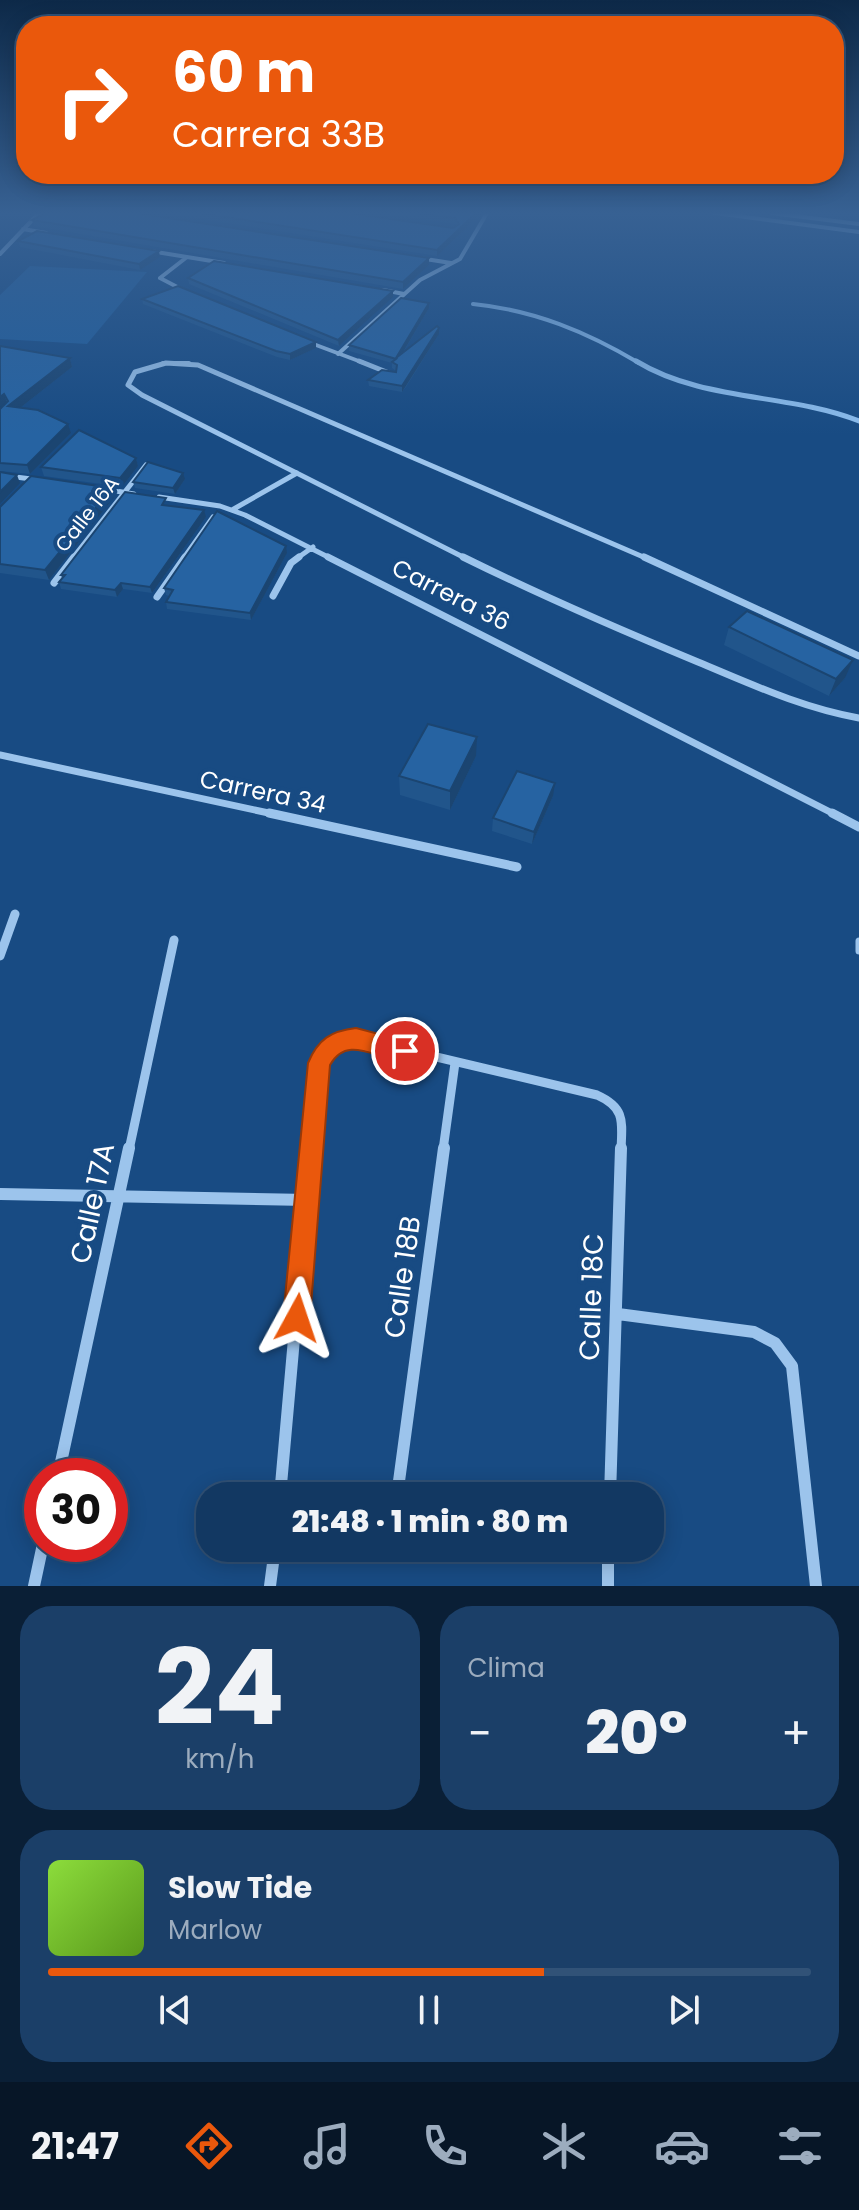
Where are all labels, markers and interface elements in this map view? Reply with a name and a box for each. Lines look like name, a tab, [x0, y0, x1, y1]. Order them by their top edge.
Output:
text: 60 m	[172, 33, 315, 112]
icon: right	[40, 48, 144, 152]
text: Carrera 33B	[172, 109, 385, 160]
street label: Calle 16A	[49, 470, 125, 558]
street label: Carrera 36	[386, 551, 516, 638]
street label: Carrera 34	[197, 762, 329, 821]
pin	[371, 1017, 439, 1085]
icon: arrive	[383, 1029, 427, 1073]
street label: Calle 17A	[61, 1139, 124, 1267]
street label: Calle 18B	[375, 1213, 430, 1341]
street label: Calle 18C	[570, 1233, 613, 1361]
position arrow	[255, 1276, 339, 1360]
speed limit sign: 30	[24, 1458, 128, 1562]
text: 21:48 · 1 min · 80 m	[292, 1500, 568, 1543]
text: 24	[155, 1615, 285, 1760]
text: Clima	[468, 1650, 545, 1686]
text: 20°	[585, 1691, 688, 1775]
text: −	[468, 1703, 492, 1764]
text: +	[781, 1703, 811, 1764]
text: km/h	[185, 1741, 254, 1777]
text: Slow Tide	[168, 1866, 312, 1909]
text: Marlow	[168, 1912, 262, 1948]
icon: previous	[153, 1988, 197, 2032]
icon: pause	[407, 1988, 451, 2032]
icon: next	[662, 1988, 706, 2032]
icon: directions	[181, 2118, 237, 2174]
icon: music	[299, 2118, 355, 2174]
icon: phone	[417, 2118, 473, 2174]
icon: climate	[536, 2118, 592, 2174]
icon: car	[654, 2118, 710, 2174]
icon: filters	[772, 2118, 828, 2174]
text: 21:47	[31, 2121, 119, 2172]

